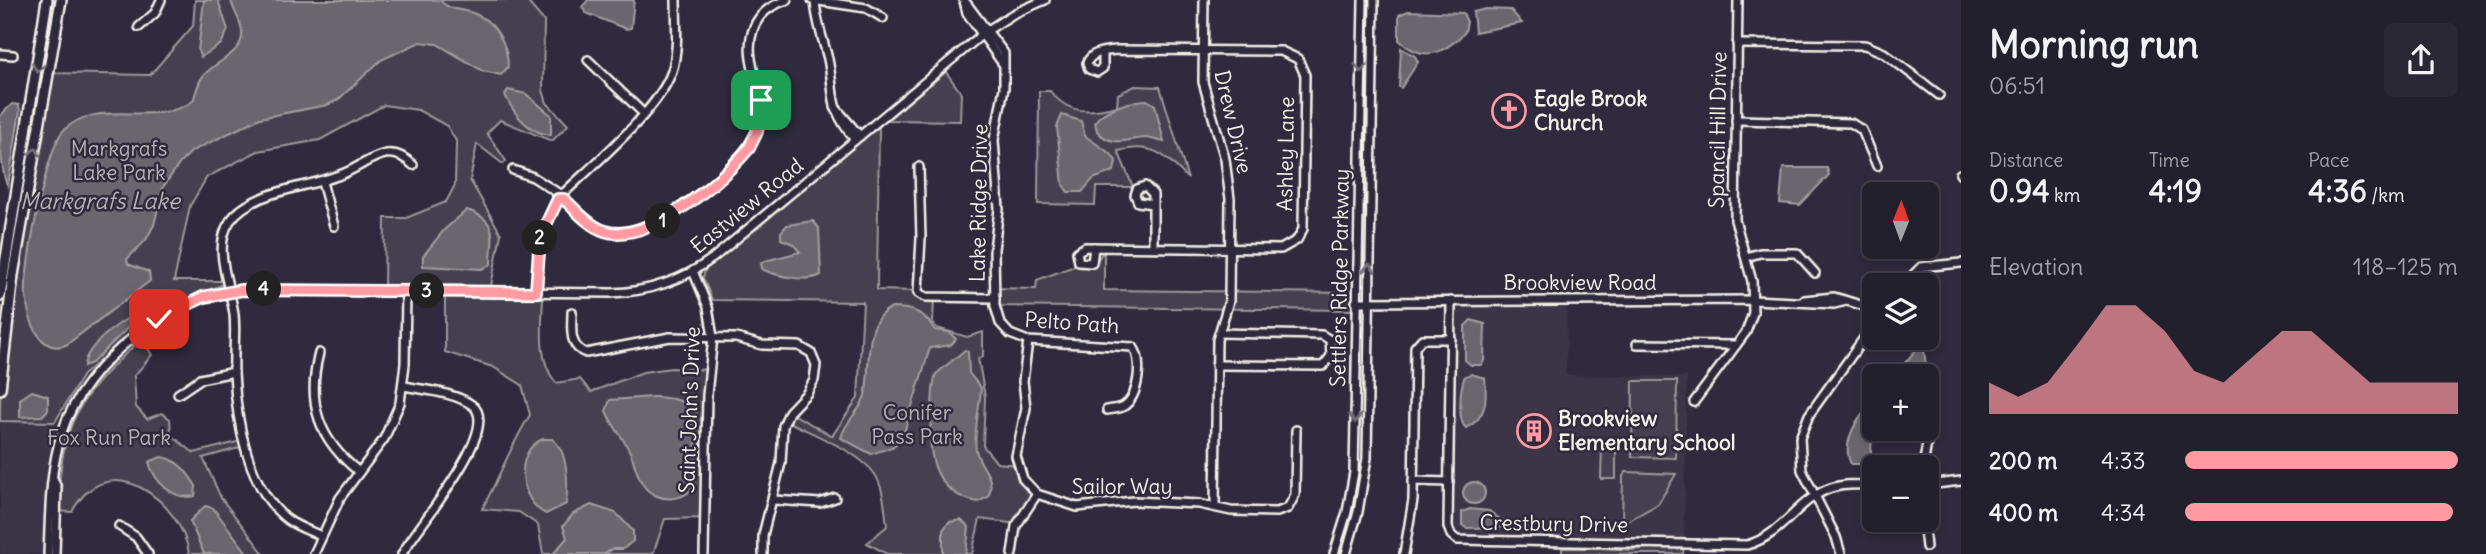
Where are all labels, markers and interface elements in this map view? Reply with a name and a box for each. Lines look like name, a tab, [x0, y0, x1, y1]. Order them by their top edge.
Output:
text: Morning run	[1989, 21, 2199, 68]
button: share	[2384, 23, 2458, 97]
street label: Spancil Hill Drive	[1703, 51, 1732, 209]
one-way arrow	[31, 62, 46, 73]
one-way arrow	[1354, 63, 1369, 74]
street label: Drew Drive	[1208, 68, 1258, 176]
pin	[731, 70, 791, 130]
text: 06:51	[1989, 71, 2045, 100]
icon: arrive	[742, 81, 780, 119]
place label: Eagle Brook Church	[1534, 85, 1647, 136]
church icon: Eagle Brook Church	[1490, 92, 1528, 130]
street label: Ashley Lane	[1271, 96, 1300, 212]
street label: Lake Ridge Drive	[964, 124, 993, 282]
park label: Markgrafs Lake Park	[71, 135, 167, 186]
one-way arrow	[27, 146, 42, 158]
text: Distance	[1989, 148, 2063, 172]
text: Time	[2149, 148, 2190, 172]
text: Pace	[2308, 148, 2350, 172]
street label: Eastview Road	[685, 152, 809, 259]
street label: Settlers Ridge Parkway	[1324, 169, 1355, 387]
text: 0.94	[1989, 172, 2050, 210]
text: 4:19	[2149, 172, 2202, 210]
text: 4:36	[2308, 172, 2367, 210]
north arrow	[1862, 182, 1939, 259]
map controls	[1862, 182, 1939, 532]
text: km	[2050, 183, 2080, 207]
text: /km	[2367, 183, 2405, 207]
water label: Markgrafs Lake	[20, 186, 182, 215]
pin: 1	[646, 204, 680, 238]
text: 1	[659, 208, 666, 232]
pin: 2	[522, 220, 558, 256]
text: 2	[534, 225, 545, 249]
text: Elevation	[1989, 252, 2083, 281]
text: 118–125 m	[2353, 252, 2458, 281]
one-way arrow	[1361, 262, 1377, 272]
street label: Brookview Road	[1503, 269, 1657, 296]
pin: 4	[246, 272, 282, 306]
button: layers	[1862, 273, 1939, 350]
pin: 3	[410, 274, 444, 308]
text: 4	[258, 276, 269, 300]
text: 3	[421, 278, 432, 302]
pin	[129, 289, 189, 349]
icon: check	[140, 300, 178, 338]
street label: Pelto Path	[1024, 306, 1120, 339]
street label: Saint John's Drive	[673, 326, 706, 494]
button: +	[1862, 364, 1939, 441]
park label: Conifer Pass Park	[871, 399, 963, 450]
place label: Brookview Elementary School	[1558, 405, 1735, 456]
building icon: Brookview Elementary School	[1515, 412, 1553, 450]
one-way arrow	[1347, 413, 1362, 424]
park label: Fox Run Park	[47, 424, 171, 451]
text: 200 m	[1989, 446, 2058, 475]
text: 4:33	[2101, 446, 2146, 475]
button: −	[1862, 455, 1939, 532]
street label: Sailor Way	[1072, 473, 1172, 500]
text: 400 m	[1989, 498, 2058, 527]
text: 4:34	[2101, 498, 2146, 527]
street label: Crestbury Drive	[1479, 509, 1629, 538]

